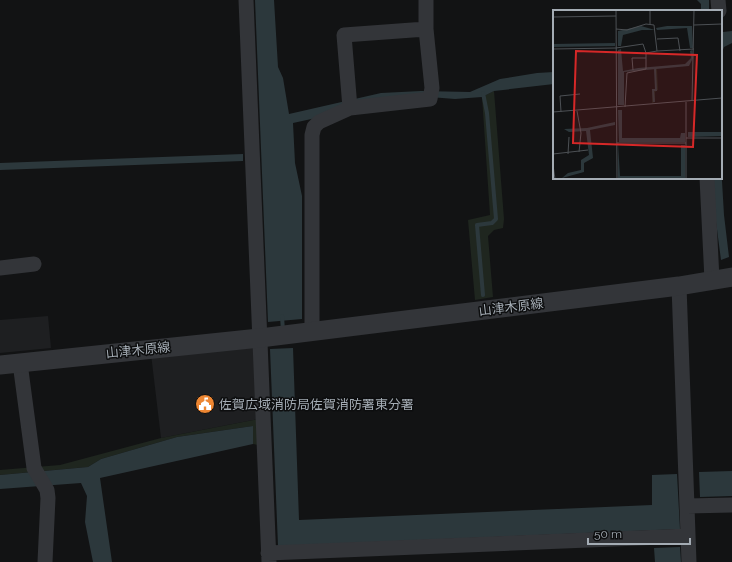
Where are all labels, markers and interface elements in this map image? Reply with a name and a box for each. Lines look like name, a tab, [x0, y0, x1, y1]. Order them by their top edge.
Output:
inset map	[553, 10, 722, 179]
street label: 山津木原線	[478, 296, 544, 318]
street label: 山津木原線	[105, 339, 171, 361]
public building icon: 佐賀広域消防局佐賀消防署東分署	[194, 393, 216, 415]
place label: 佐賀広域消防局佐賀消防署東分署	[219, 397, 414, 412]
scale bar	[588, 520, 690, 546]
text: 50 m	[594, 527, 622, 541]

